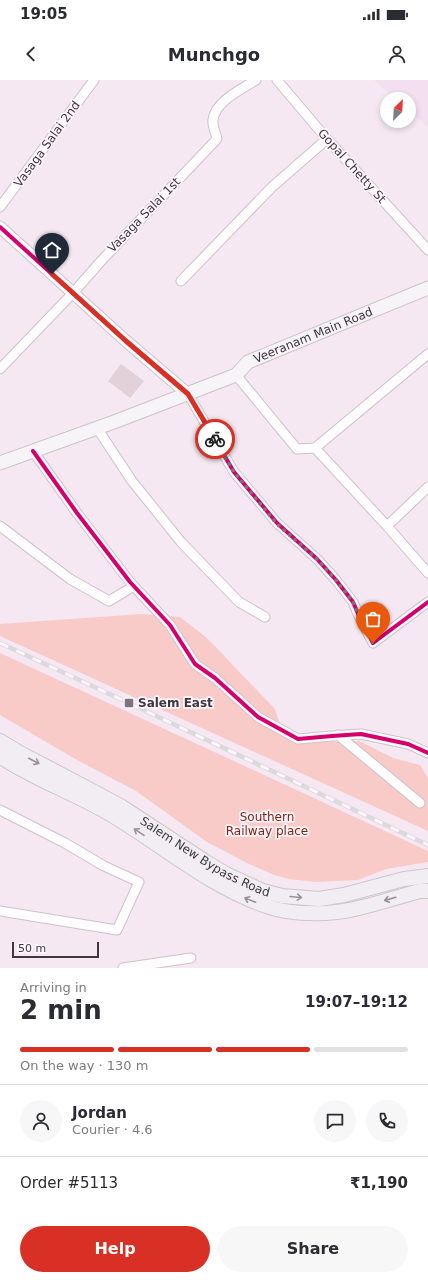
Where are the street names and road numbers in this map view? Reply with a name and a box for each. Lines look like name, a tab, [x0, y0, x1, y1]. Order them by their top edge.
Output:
street label: Vasaga Salai 2nd	[11, 98, 83, 190]
street label: Gopal Chetty St	[315, 126, 389, 206]
street label: Vasaga Salai 1st	[105, 175, 183, 255]
street label: Veeranam Main Road	[252, 305, 375, 366]
street label: Salem New Bypass Road	[138, 814, 271, 900]

